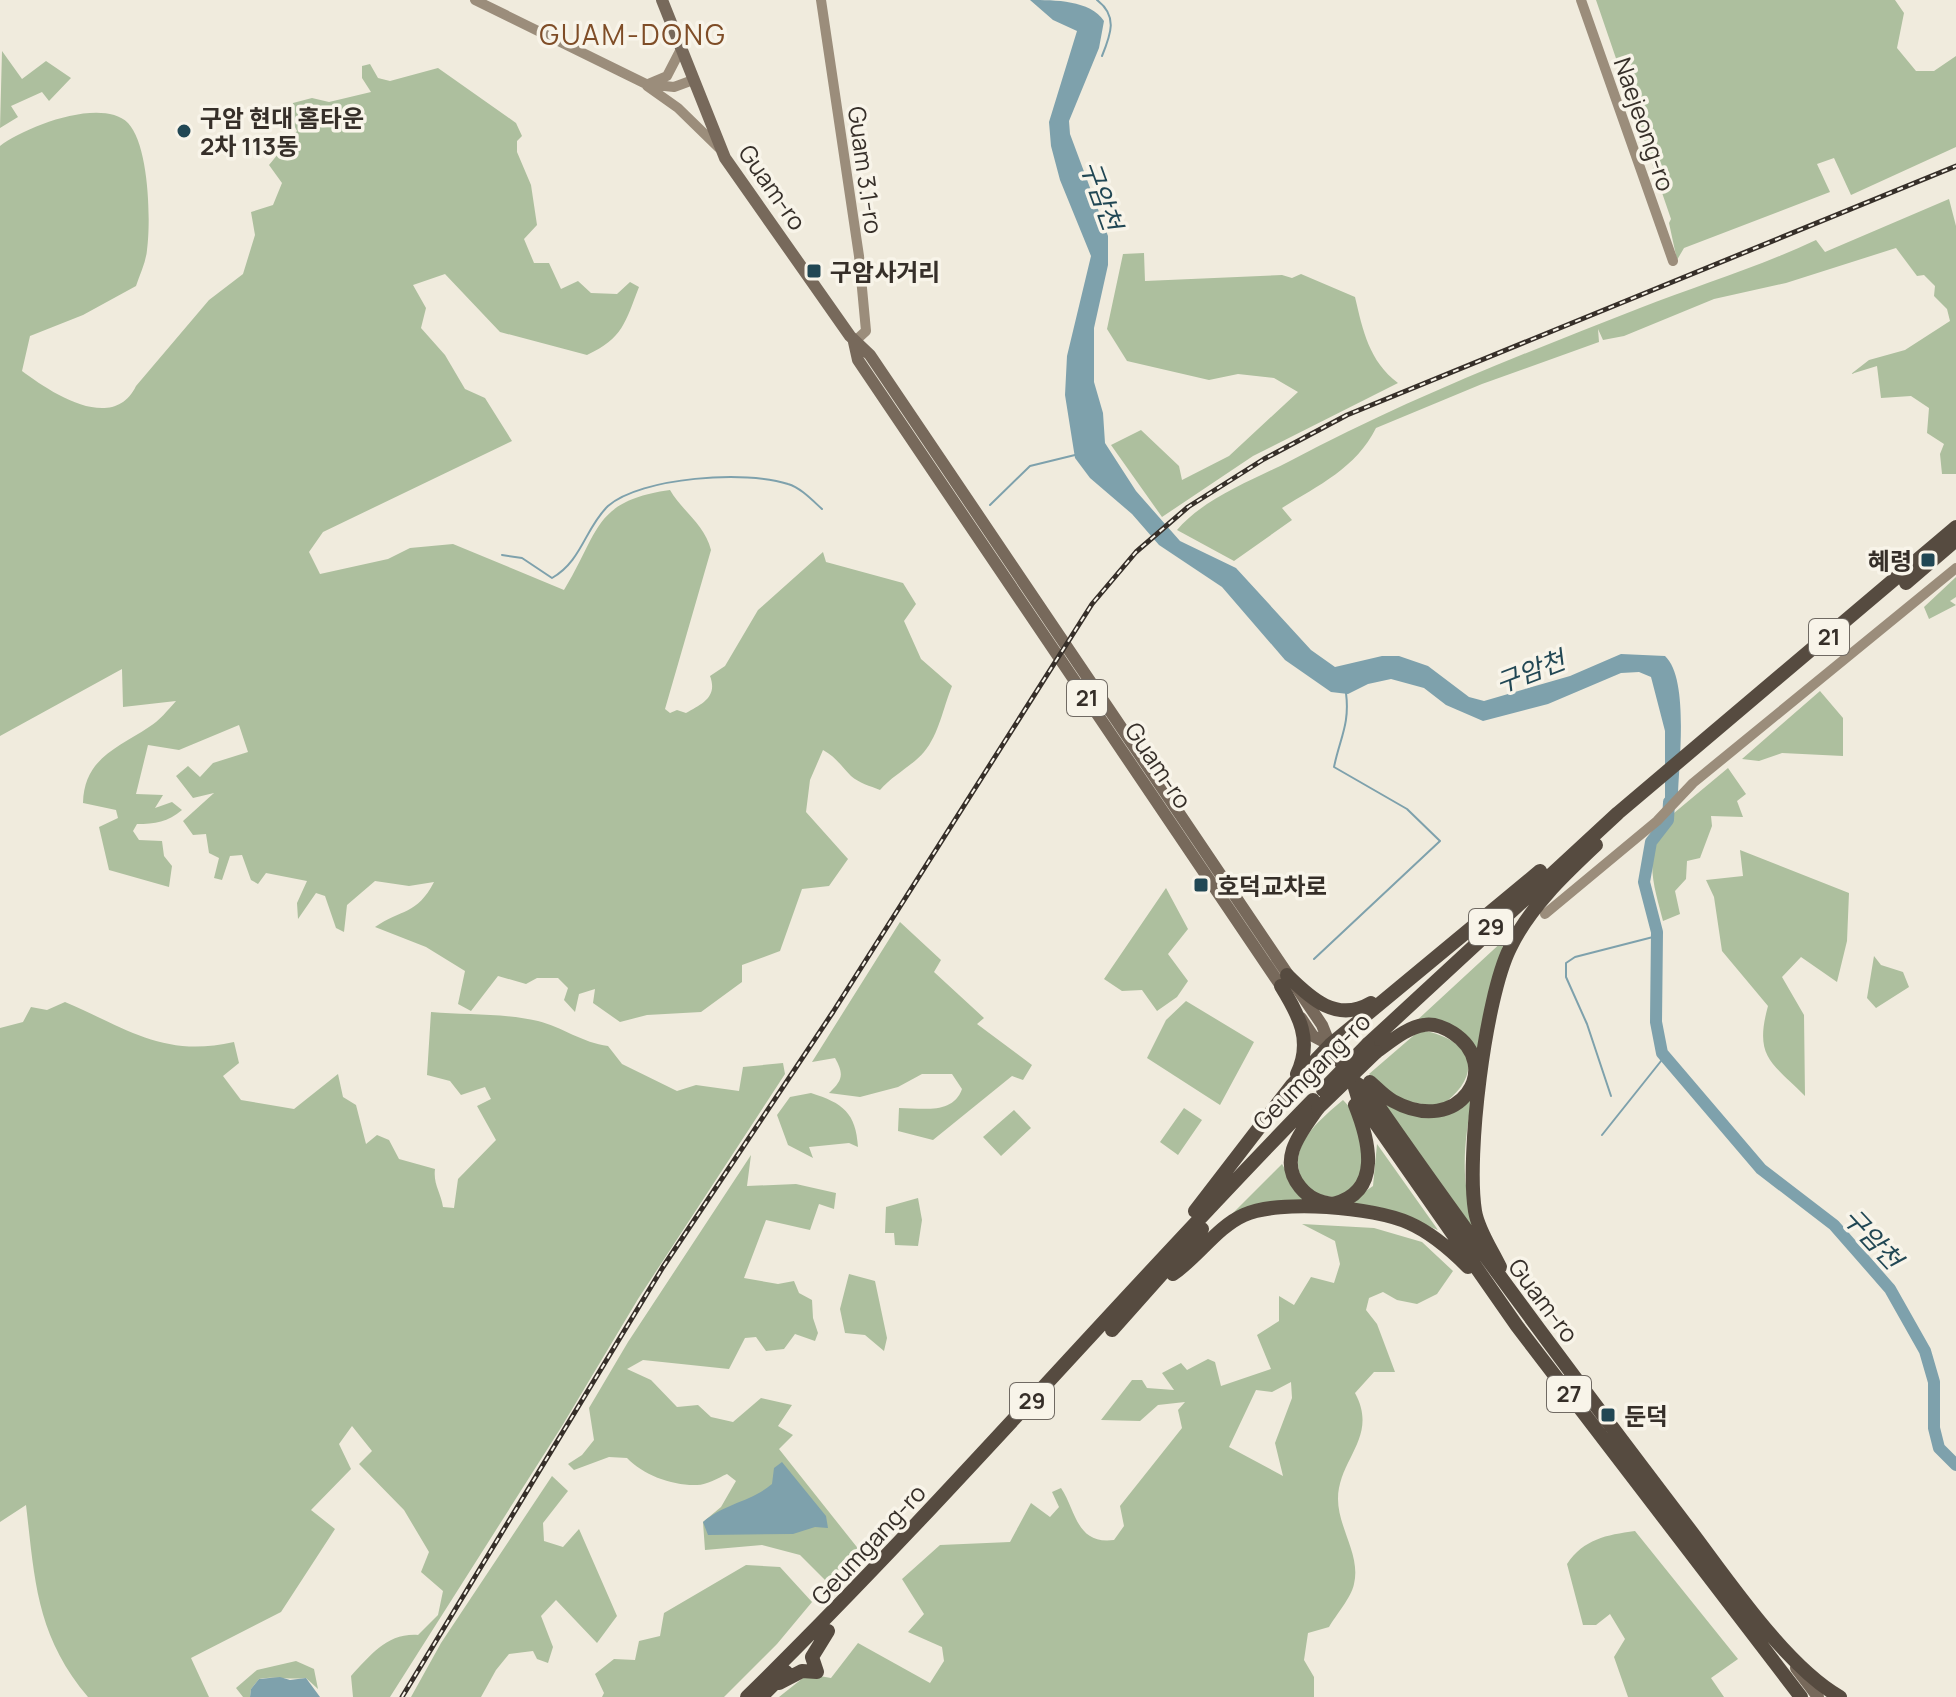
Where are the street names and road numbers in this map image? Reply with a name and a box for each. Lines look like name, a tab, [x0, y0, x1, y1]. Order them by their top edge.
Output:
street label: Naejeong-ro	[1607, 53, 1683, 195]
street label: Guam 3.1-ro	[841, 104, 891, 236]
street label: Guam-ro	[732, 138, 814, 236]
road number: 21	[1809, 619, 1849, 655]
road number: 21	[1067, 680, 1107, 716]
street label: Guam-ro	[1118, 715, 1200, 815]
road number: 29	[1469, 909, 1513, 945]
street label: Geumgang-ro	[1245, 1005, 1377, 1137]
street label: Guam-ro	[1501, 1251, 1587, 1349]
road number: 27	[1547, 1376, 1591, 1412]
road number: 29	[1010, 1383, 1054, 1419]
street label: Geumgang-ro	[803, 1476, 933, 1612]

